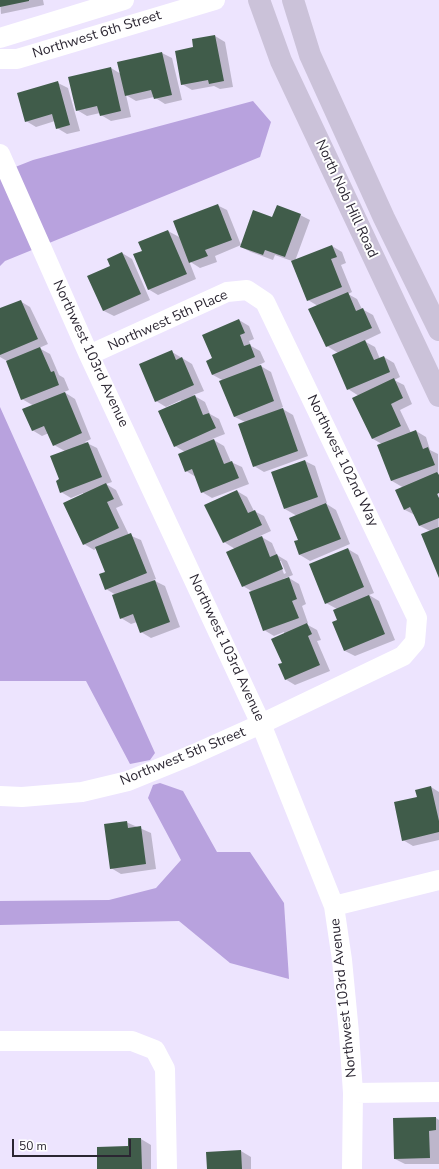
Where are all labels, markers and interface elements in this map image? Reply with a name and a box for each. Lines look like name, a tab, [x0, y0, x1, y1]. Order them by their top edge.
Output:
street label: Northwest 6th Street	[31, 7, 163, 63]
street label: North Nob Hill Road	[311, 137, 381, 261]
street label: Northwest 103rd Avenue	[49, 278, 131, 430]
street label: Northwest 5th Place	[105, 287, 231, 355]
street label: Northwest 102nd Way	[303, 392, 381, 530]
street label: Northwest 103rd Avenue	[185, 572, 267, 724]
street label: Northwest 5th Street	[118, 724, 248, 790]
street label: Northwest 103rd Avenue	[327, 918, 361, 1078]
scale bar	[14, 1131, 133, 1157]
text: 50 m	[19, 1138, 47, 1154]

